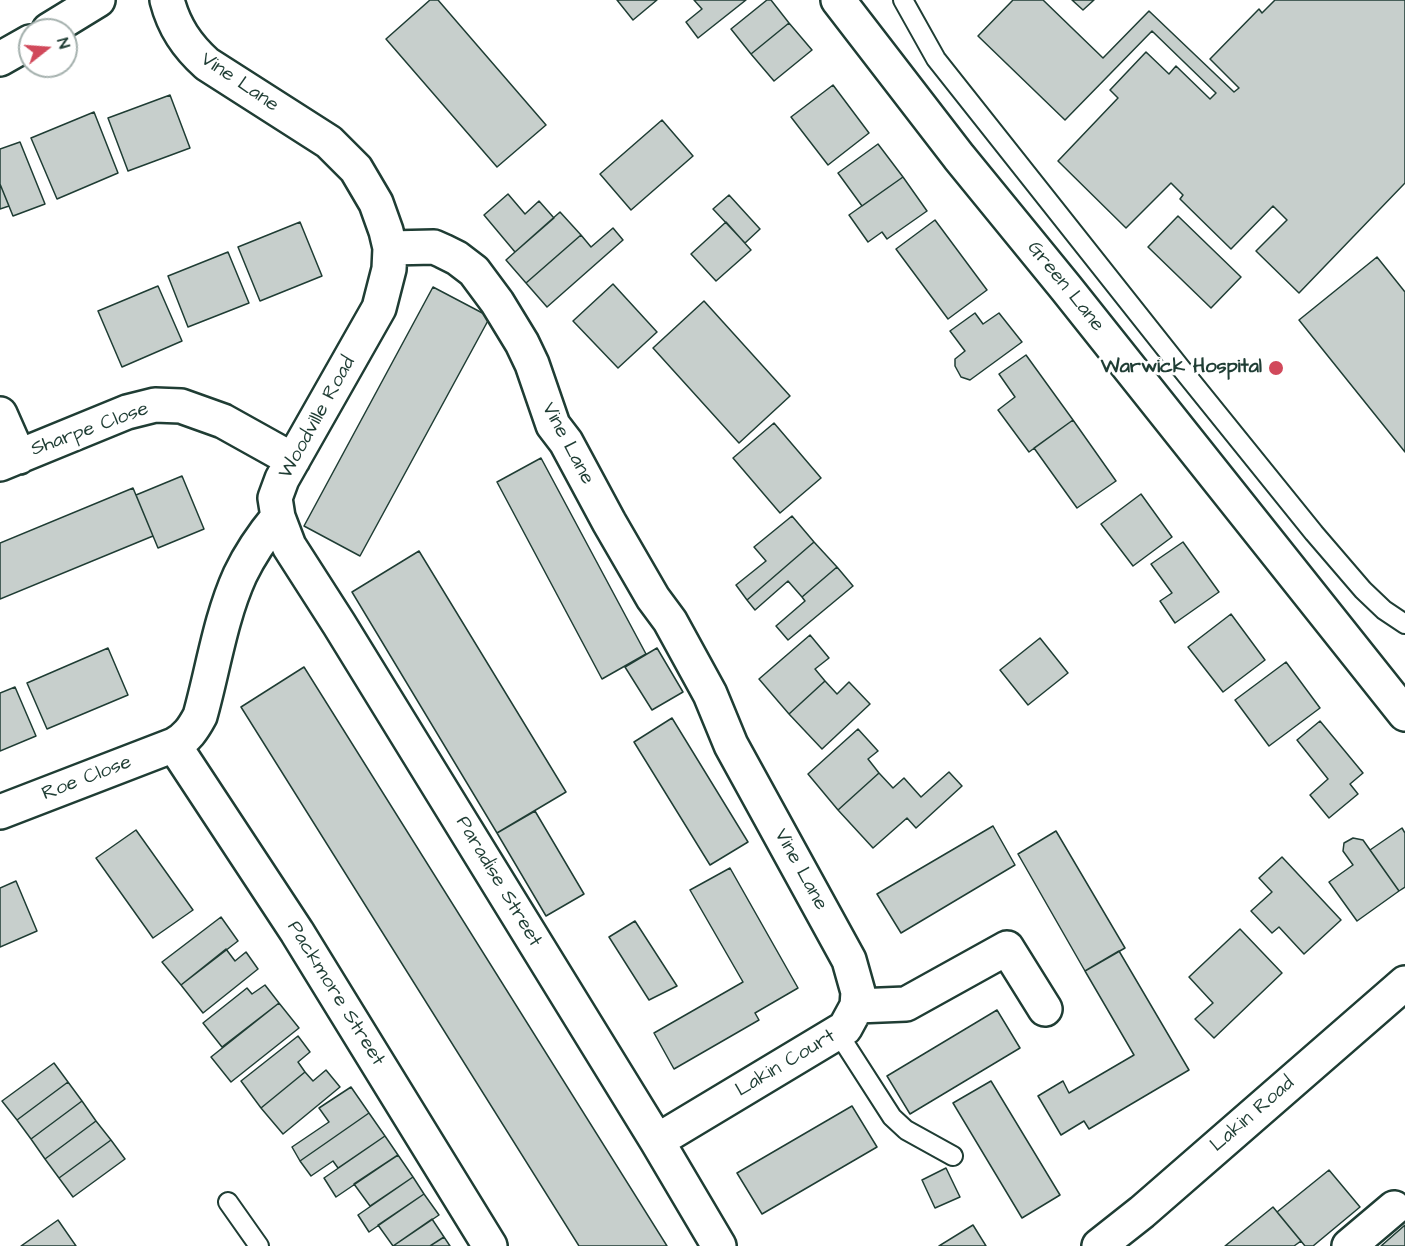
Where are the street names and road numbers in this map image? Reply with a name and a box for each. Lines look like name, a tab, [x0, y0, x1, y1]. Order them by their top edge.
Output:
street label: Vine Lane	[195, 48, 283, 118]
street label: Green Lane	[1021, 237, 1109, 337]
street label: Woodville Road	[275, 353, 361, 483]
street label: Sharpe Close	[28, 398, 152, 462]
street label: Vine Lane	[535, 399, 599, 489]
street label: Roe Close	[39, 751, 135, 807]
street label: Paradise Street	[450, 812, 546, 952]
street label: Vine Lane	[768, 825, 832, 915]
street label: Packmore Street	[281, 917, 389, 1071]
street label: Lakin Court	[732, 1025, 840, 1103]
street label: Lakin Road	[1206, 1072, 1300, 1158]

